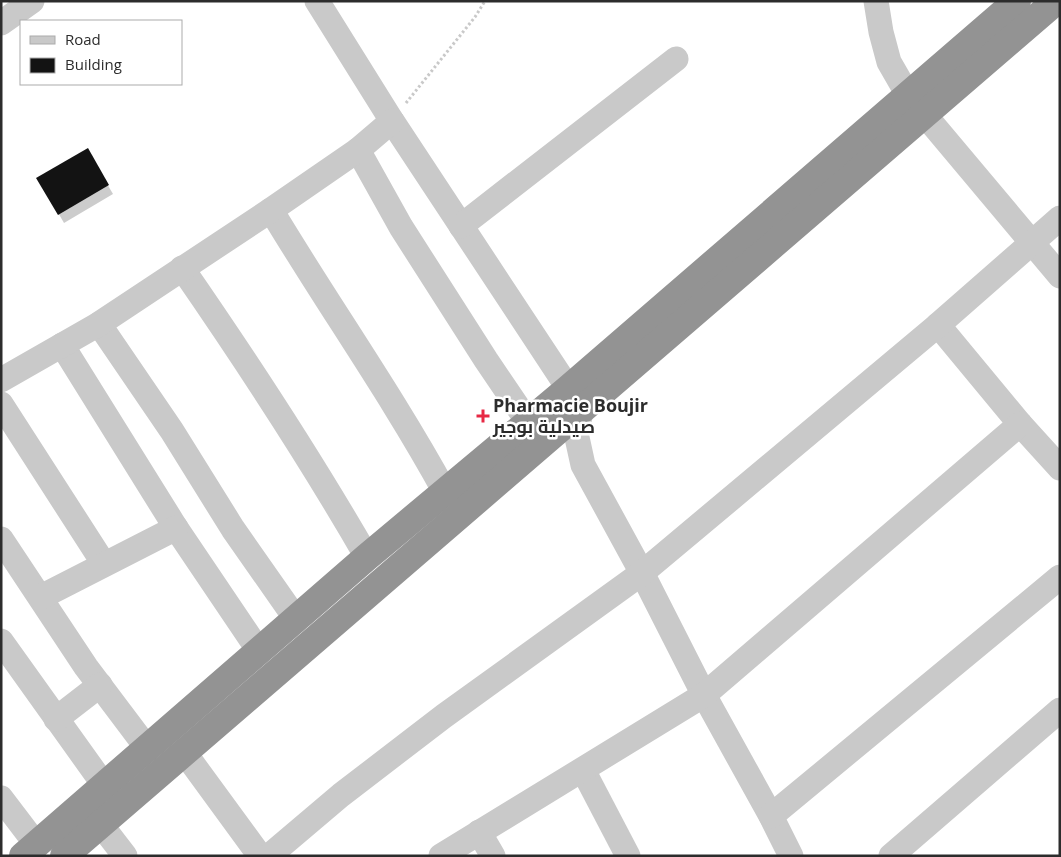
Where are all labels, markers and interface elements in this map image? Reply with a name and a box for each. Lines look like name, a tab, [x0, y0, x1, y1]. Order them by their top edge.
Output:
legend	[20, 20, 182, 85]
text: Road	[65, 29, 101, 49]
text: Building	[65, 54, 122, 74]
place label: Pharmacie Boujir صيدلية بوجير	[492, 393, 648, 438]
marker: Pharmacie Boujir صيدلية بوجير	[477, 410, 489, 422]

